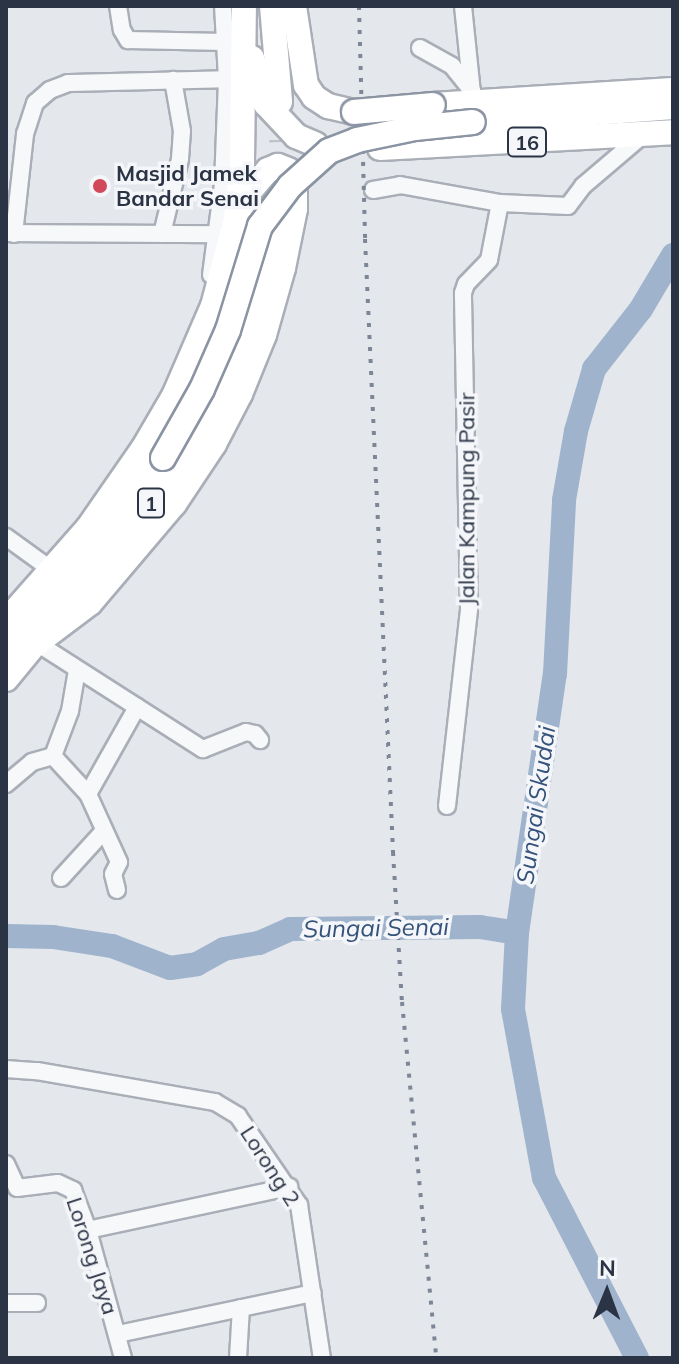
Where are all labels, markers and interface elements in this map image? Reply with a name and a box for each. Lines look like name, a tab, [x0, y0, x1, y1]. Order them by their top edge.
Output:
road number: 16	[507, 126, 547, 158]
place label: Masjid Jamek Bandar Senai	[116, 160, 259, 212]
marker: Masjid Jamek Bandar Senai	[91, 177, 109, 195]
street label: Jalan Kampung Pasir	[454, 393, 480, 605]
road number: 1	[137, 487, 165, 519]
water label: Sungai Skudai	[511, 724, 561, 886]
water label: Sungai Senai	[303, 912, 449, 944]
street label: Lorong 2	[234, 1121, 306, 1211]
street label: Lorong Jaya	[61, 1194, 123, 1318]
north arrow	[567, 1252, 647, 1332]
text: N	[599, 1254, 616, 1282]

